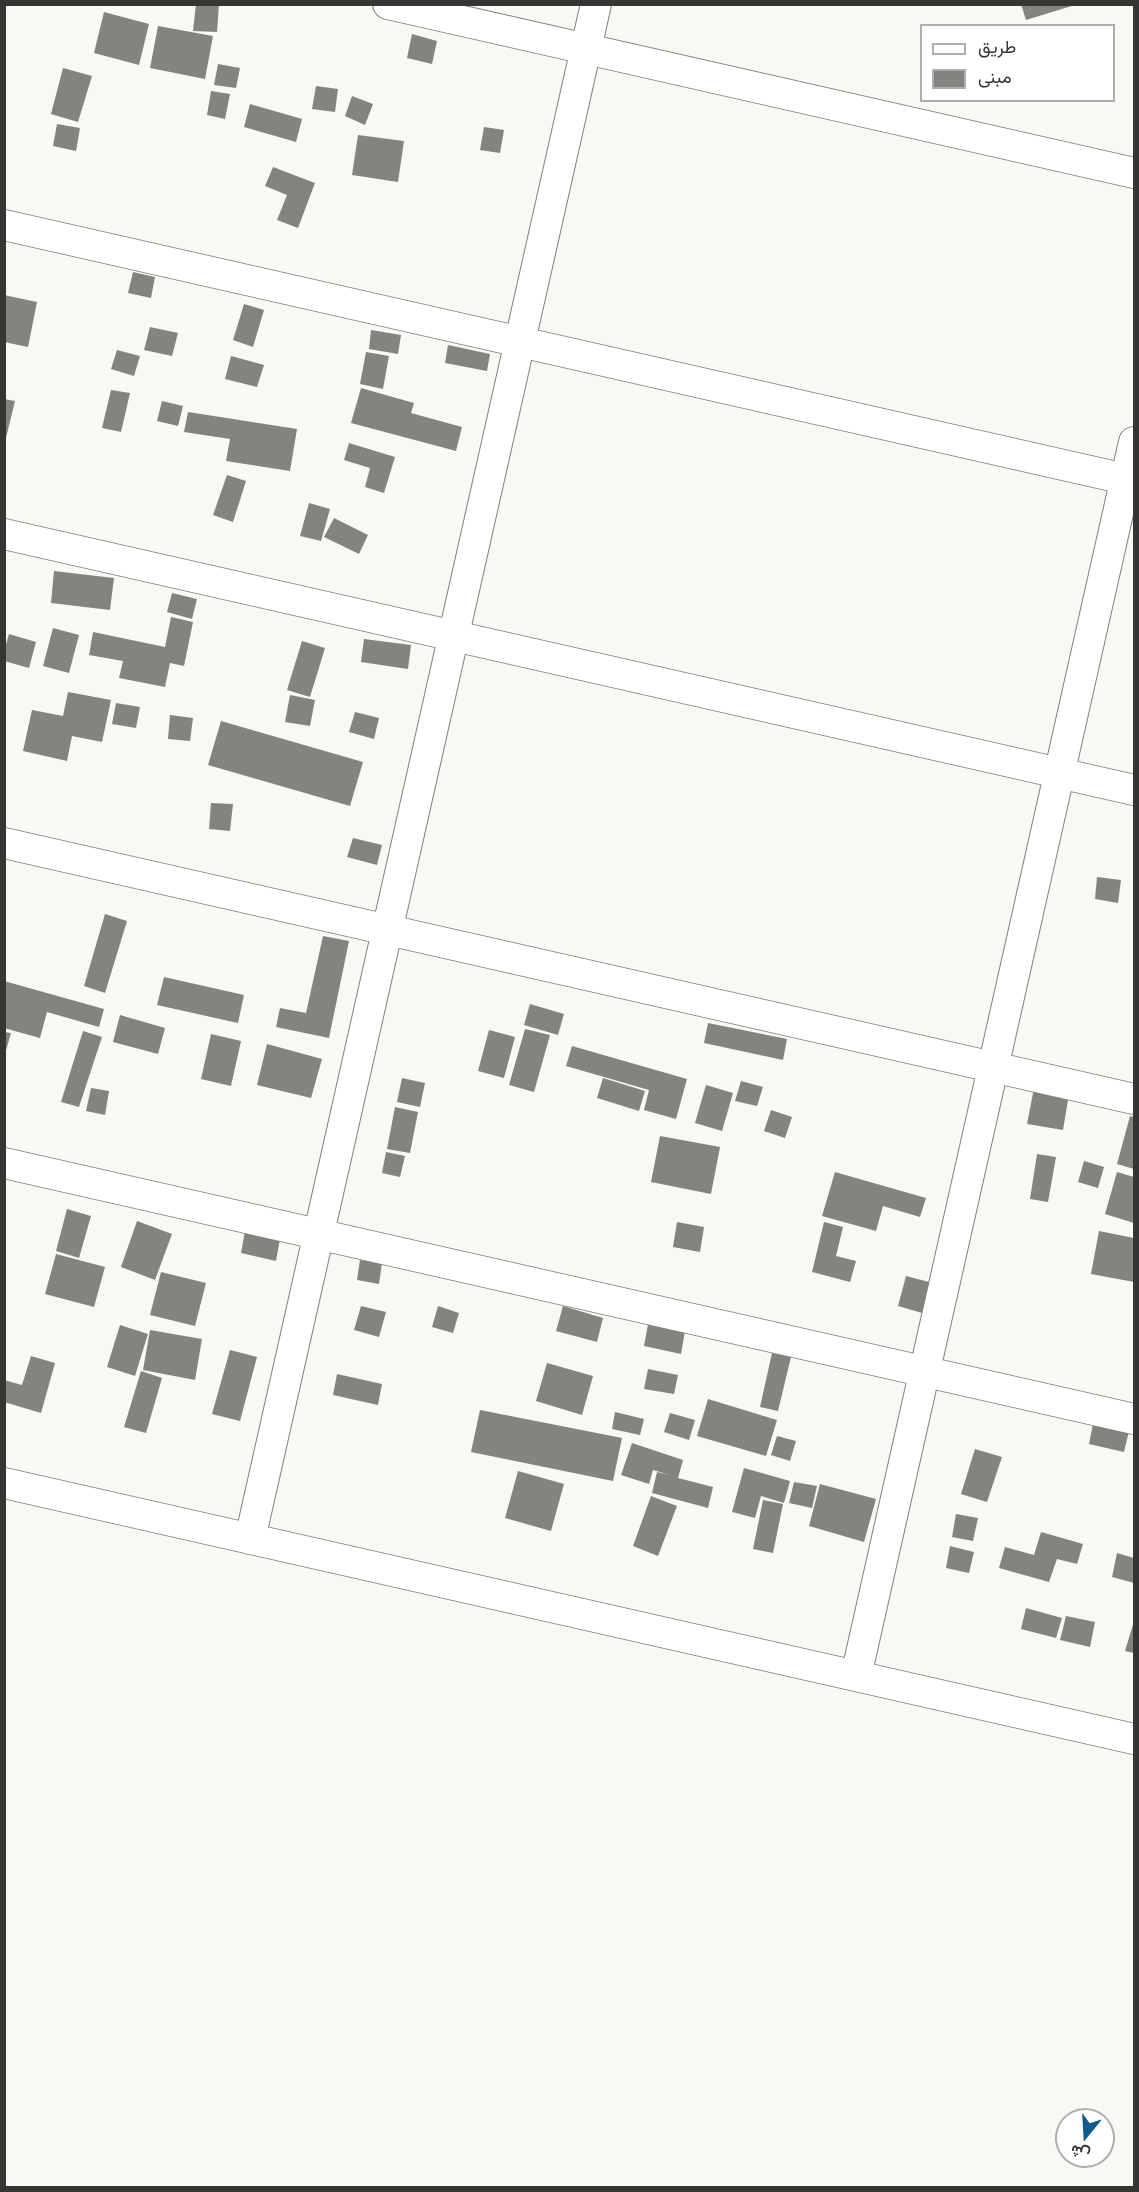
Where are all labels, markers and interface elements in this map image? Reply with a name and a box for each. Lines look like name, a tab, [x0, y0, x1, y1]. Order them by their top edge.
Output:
legend	[920, 24, 1115, 102]
text: طريق	[978, 35, 1016, 58]
text: مبنى	[978, 65, 1012, 88]
north arrow	[1055, 2108, 1115, 2168]
text: ش	[1068, 2141, 1092, 2166]

